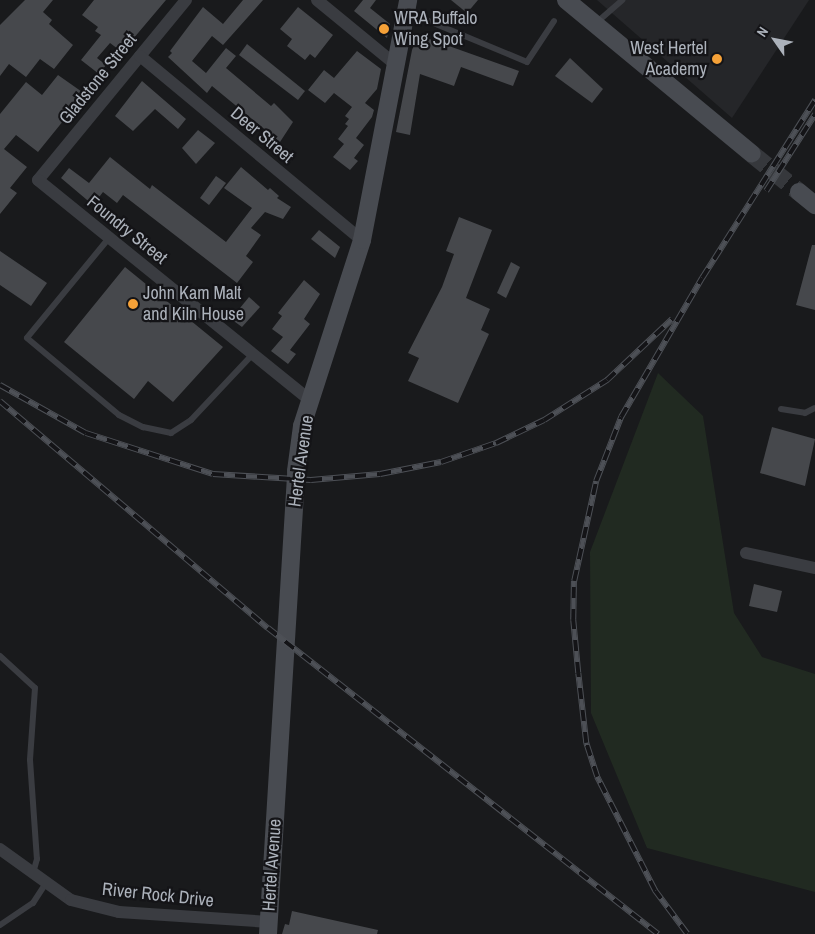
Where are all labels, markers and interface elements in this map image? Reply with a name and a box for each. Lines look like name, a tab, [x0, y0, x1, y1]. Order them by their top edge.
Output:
place label: WRA Buffalo Wing Spot	[394, 8, 478, 50]
north arrow	[750, 15, 800, 65]
marker: WRA Buffalo Wing Spot	[378, 23, 390, 35]
text: N	[753, 23, 772, 40]
street label: Gladstone Street	[55, 29, 141, 129]
place label: West Hertel Academy	[630, 38, 707, 80]
marker: West Hertel Academy	[711, 53, 723, 65]
street label: Deer Street	[226, 102, 298, 168]
street label: Foundry Street	[83, 191, 171, 269]
place label: John Kam Malt and Kiln House	[143, 283, 244, 326]
marker: John Kam Malt and Kiln House	[127, 298, 139, 310]
street label: Hertel Avenue	[284, 413, 318, 509]
street label: Hertel Avenue	[258, 818, 286, 912]
street label: River Rock Drive	[101, 878, 215, 912]

